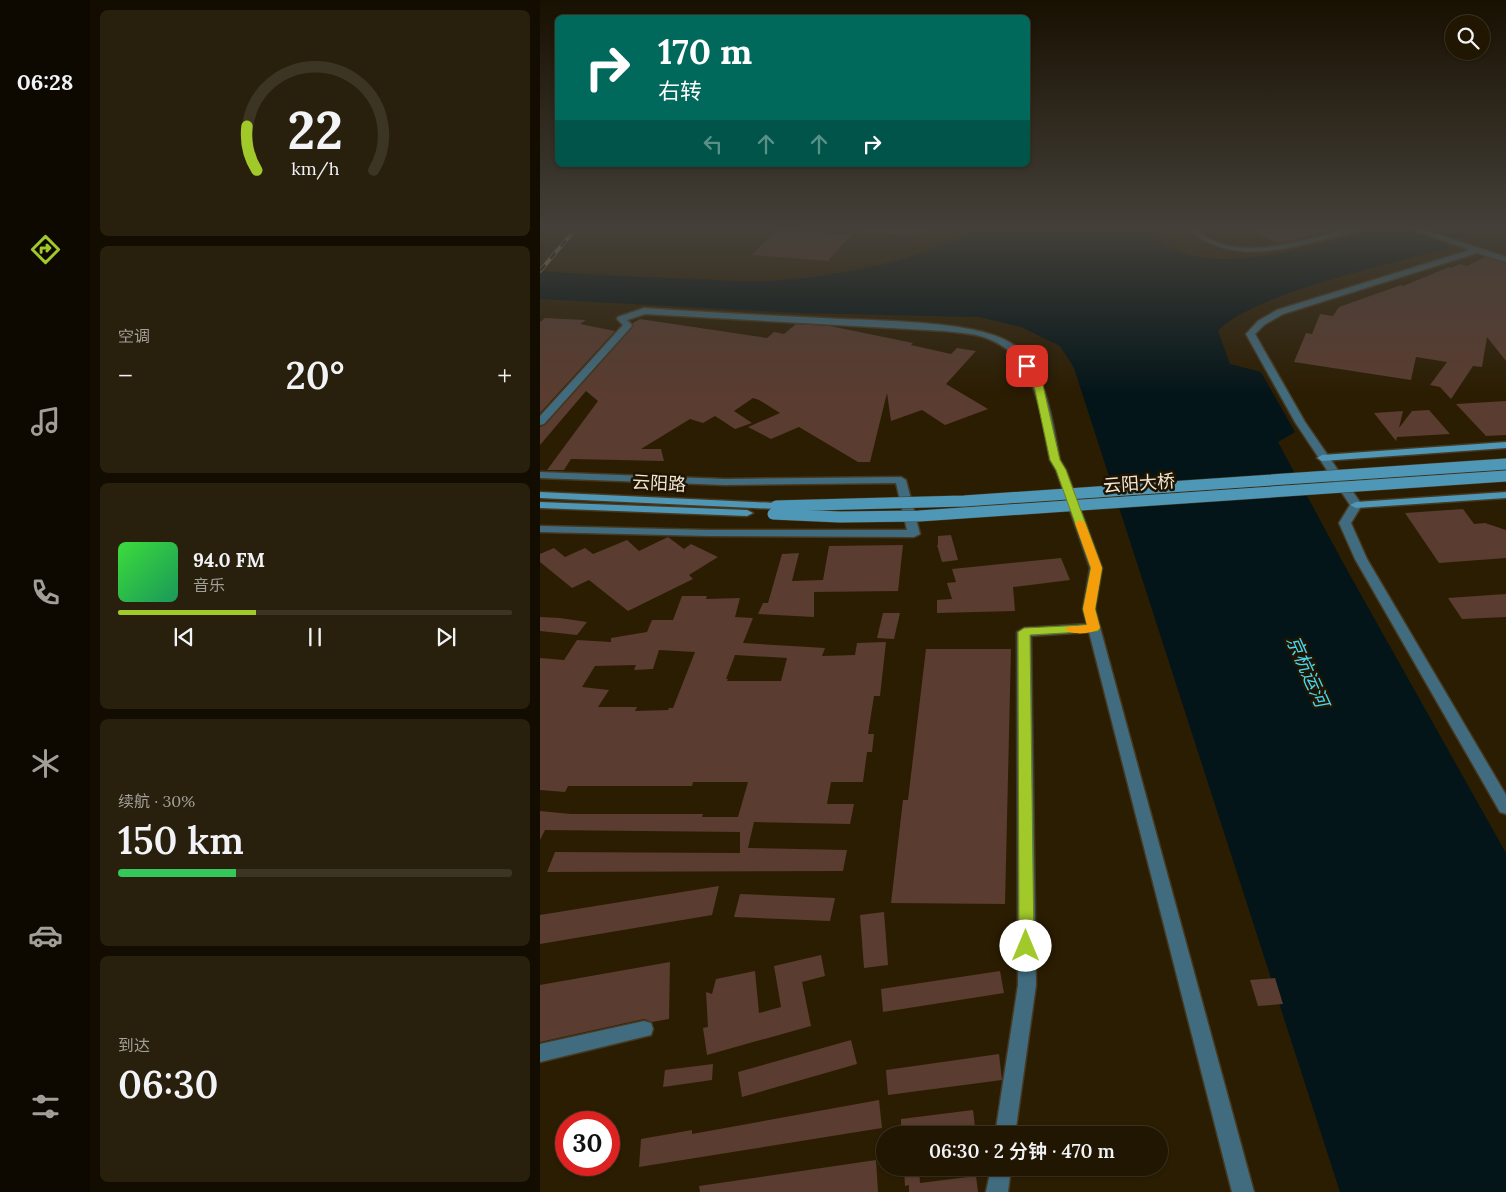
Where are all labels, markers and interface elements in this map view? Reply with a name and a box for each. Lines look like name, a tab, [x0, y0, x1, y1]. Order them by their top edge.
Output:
map controls	[1445, 15, 1490, 60]
button: search	[1445, 15, 1490, 60]
text: 170 m	[658, 29, 752, 74]
icon: right	[575, 35, 640, 100]
text: 06:28	[17, 68, 73, 96]
text: 右转	[658, 77, 702, 105]
text: 22	[287, 97, 343, 163]
icon: left	[699, 130, 727, 158]
icon: ahead	[752, 130, 780, 158]
icon: ahead	[805, 130, 833, 158]
icon: right	[858, 130, 886, 158]
text: km/h	[291, 157, 339, 180]
icon: directions	[28, 232, 63, 267]
text: 空调	[118, 326, 150, 346]
pin	[1006, 345, 1048, 387]
text: 20°	[285, 351, 345, 399]
icon: arrive	[1013, 352, 1041, 380]
text: −	[118, 358, 133, 394]
text: +	[497, 358, 512, 394]
icon: music	[28, 404, 63, 439]
street label: 云阳大桥	[1102, 469, 1176, 497]
street label: 云阳路	[631, 470, 687, 496]
text: 94.0 FM	[193, 548, 265, 572]
icon: phone	[28, 575, 63, 610]
text: 音乐	[193, 575, 225, 595]
icon: previous	[170, 623, 198, 651]
icon: pause	[301, 623, 329, 651]
icon: next	[432, 623, 460, 651]
water label: 京杭运河	[1282, 631, 1336, 714]
icon: climate	[28, 746, 63, 781]
text: 续航 · 30%	[118, 791, 195, 811]
text: 150 km	[118, 816, 244, 864]
icon: car	[28, 918, 63, 953]
position arrow	[999, 919, 1051, 971]
text: 到达	[118, 1035, 150, 1055]
text: 06:30	[118, 1060, 219, 1108]
icon: filters	[28, 1089, 63, 1124]
speed limit sign: 30	[555, 1111, 620, 1176]
text: 06:30 · 2 分钟 · 470 m	[929, 1139, 1115, 1163]

